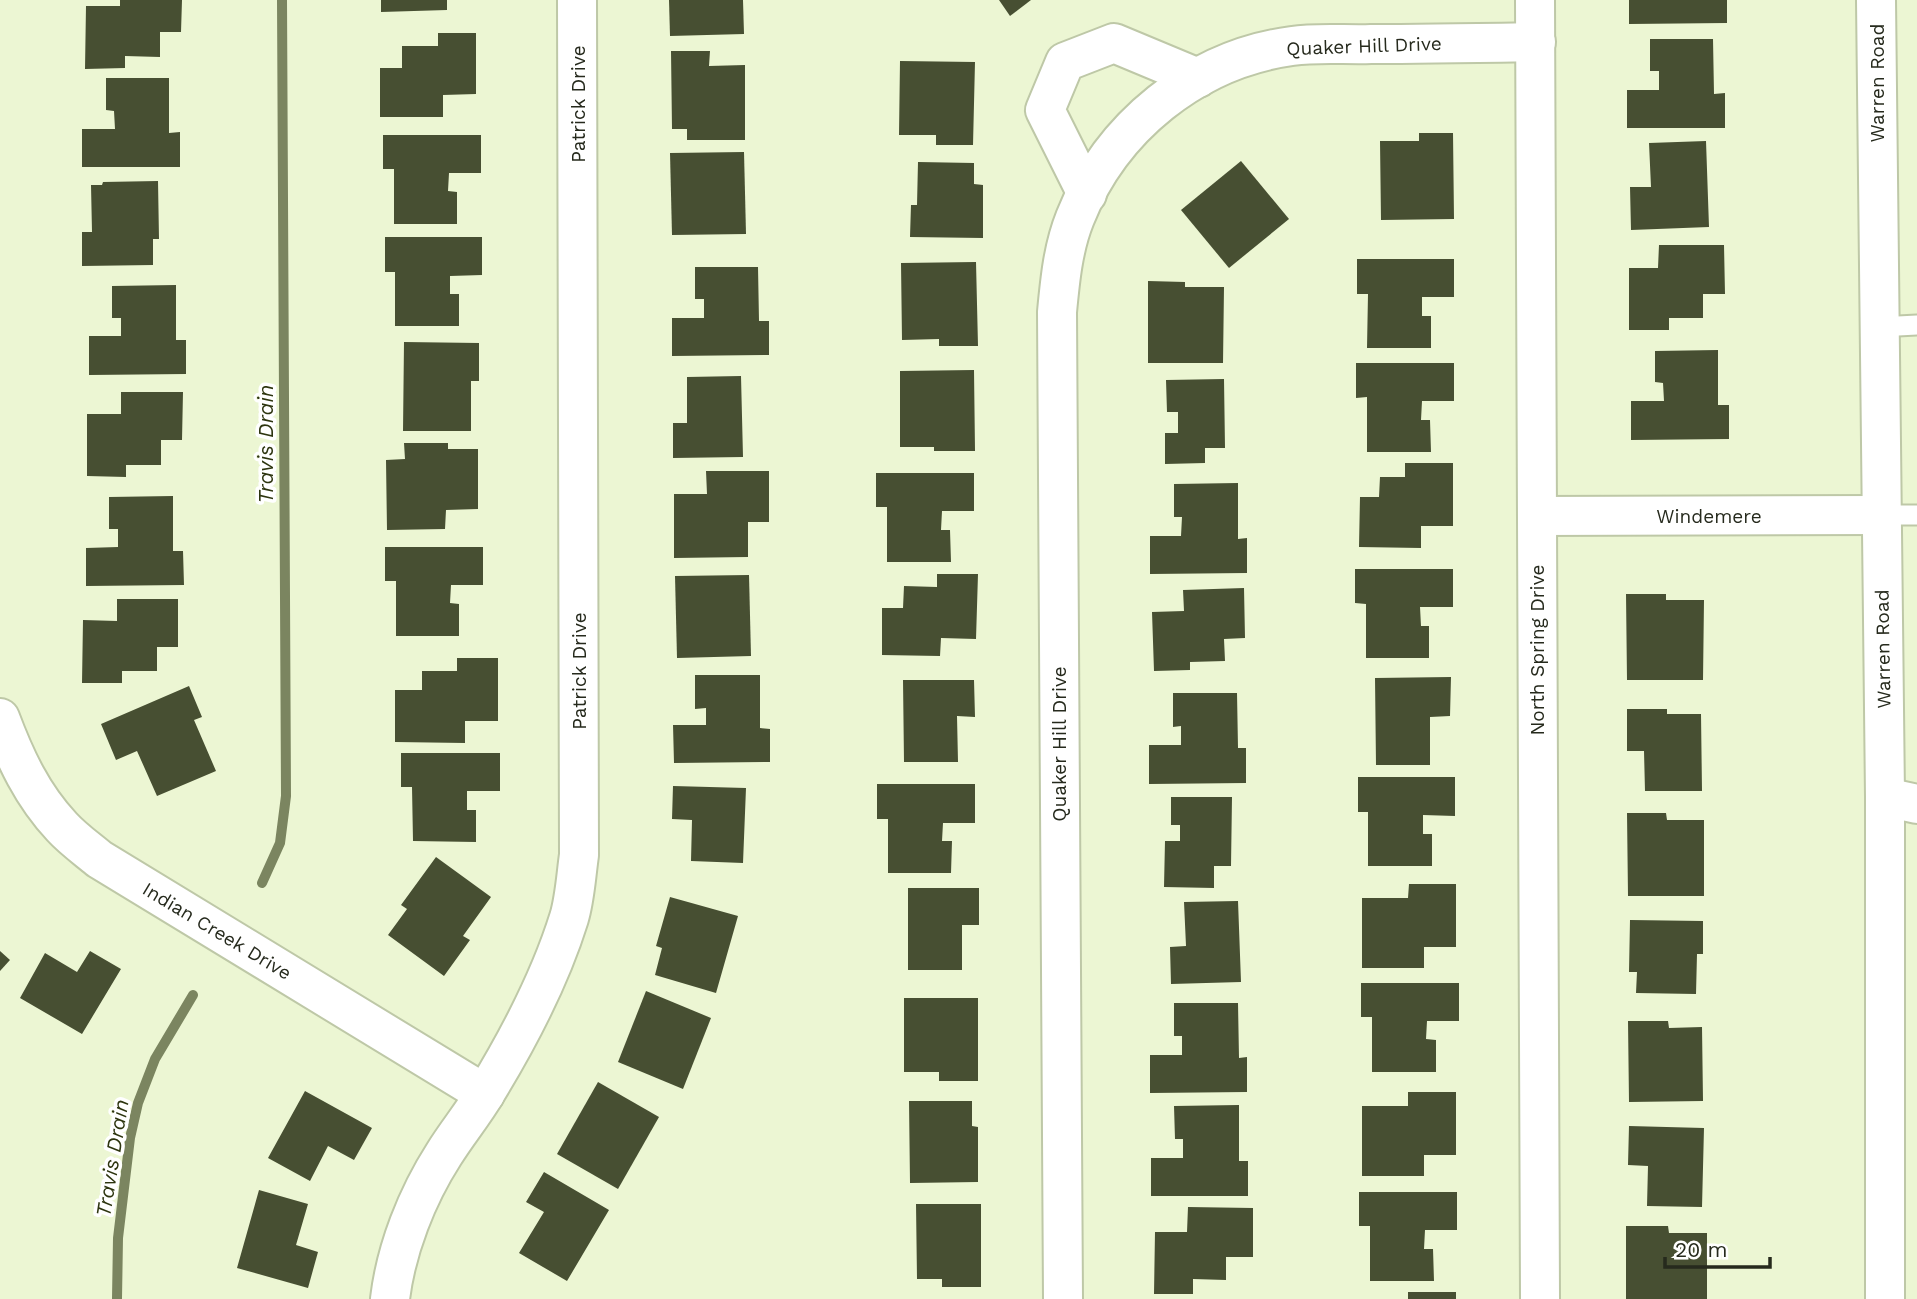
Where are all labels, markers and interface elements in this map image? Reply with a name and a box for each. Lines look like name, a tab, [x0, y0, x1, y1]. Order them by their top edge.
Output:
street label: Warren Road	[1866, 23, 1889, 143]
street label: Quaker Hill Drive	[1286, 32, 1442, 60]
street label: Patrick Drive	[567, 45, 590, 163]
water label: Travis Drain	[253, 385, 278, 503]
street label: Windemere	[1656, 505, 1762, 528]
street label: North Spring Drive	[1526, 565, 1549, 735]
street label: Warren Road	[1870, 589, 1896, 709]
street label: Patrick Drive	[568, 612, 591, 730]
street label: Quaker Hill Drive	[1048, 666, 1071, 822]
street label: Indian Creek Drive	[138, 877, 296, 985]
water label: Travis Drain	[90, 1097, 134, 1219]
scale bar	[1665, 1226, 1770, 1270]
text: 20 m	[1675, 1237, 1727, 1262]

